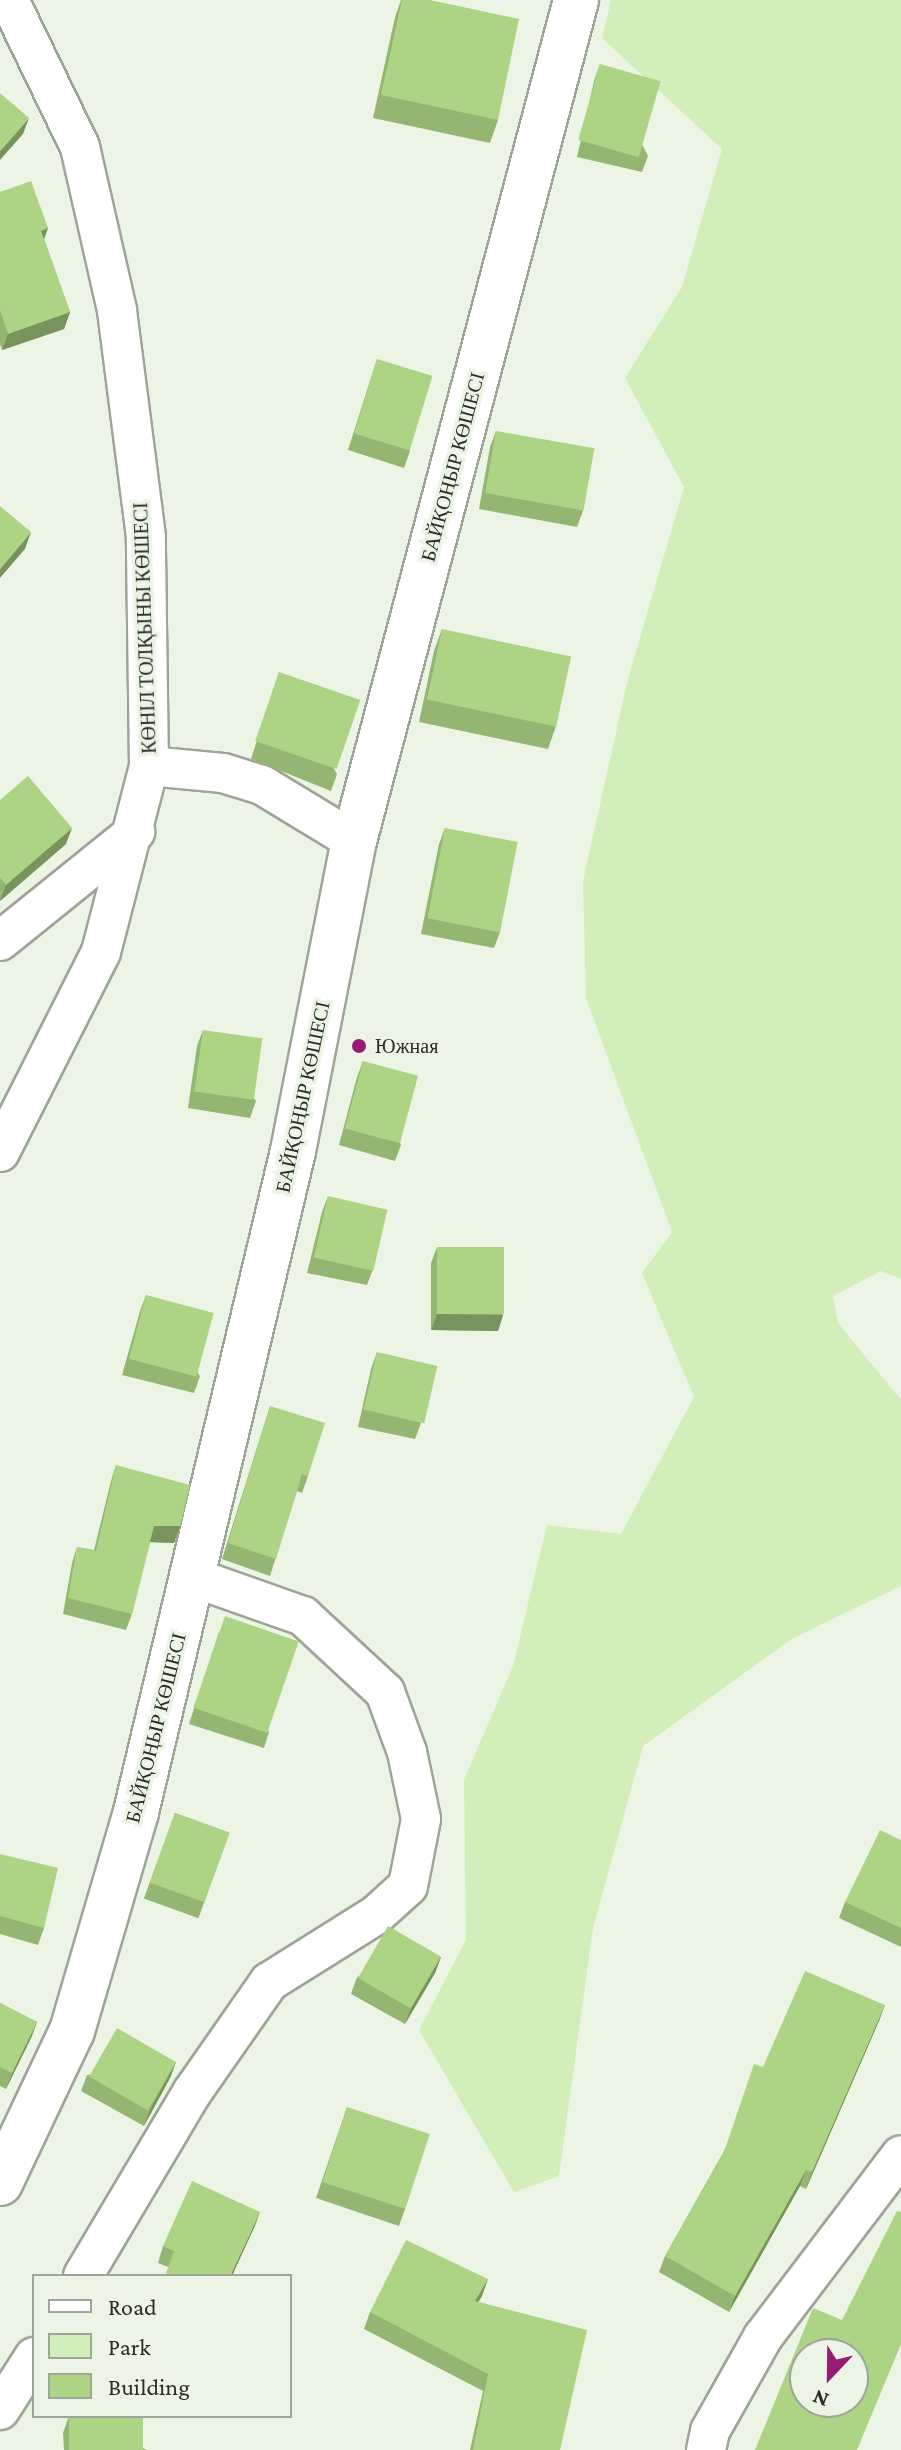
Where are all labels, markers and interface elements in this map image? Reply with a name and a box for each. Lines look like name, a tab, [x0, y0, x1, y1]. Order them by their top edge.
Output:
street label: БАЙҚОҢЫР КӨШЕСІ	[416, 370, 490, 564]
street label: КӨНІЛ ТОЛҚЫНЫ КӨШЕСІ	[129, 502, 161, 754]
street label: БАЙҚОҢЫР КӨШЕСІ	[271, 999, 335, 1195]
place label: Южная	[375, 1034, 438, 1058]
marker: Южная	[350, 1037, 368, 1055]
street label: БАЙҚОҢЫР КӨШЕСІ	[121, 1631, 191, 1825]
legend	[32, 2274, 292, 2418]
text: Road	[108, 2293, 157, 2320]
text: Park	[108, 2333, 151, 2360]
north arrow	[789, 2338, 869, 2418]
text: Building	[108, 2373, 190, 2400]
text: N	[809, 2384, 832, 2413]

